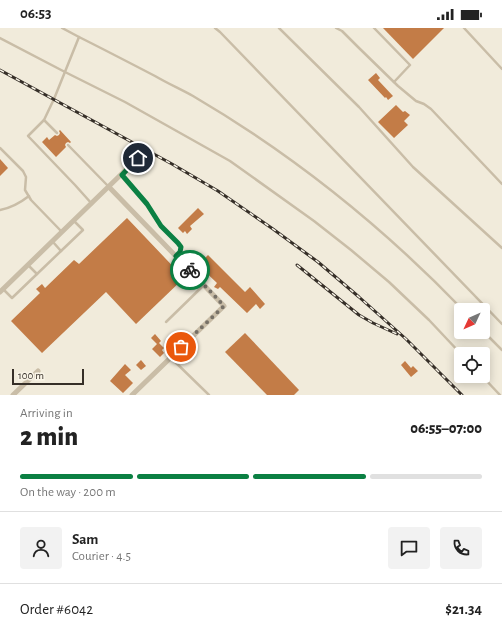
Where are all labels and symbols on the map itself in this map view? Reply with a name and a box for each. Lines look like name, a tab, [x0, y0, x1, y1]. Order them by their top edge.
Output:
pin	[121, 141, 155, 175]
courier	[170, 250, 210, 290]
north arrow	[454, 303, 490, 339]
pin	[164, 330, 198, 364]
scale bar	[12, 367, 84, 386]

